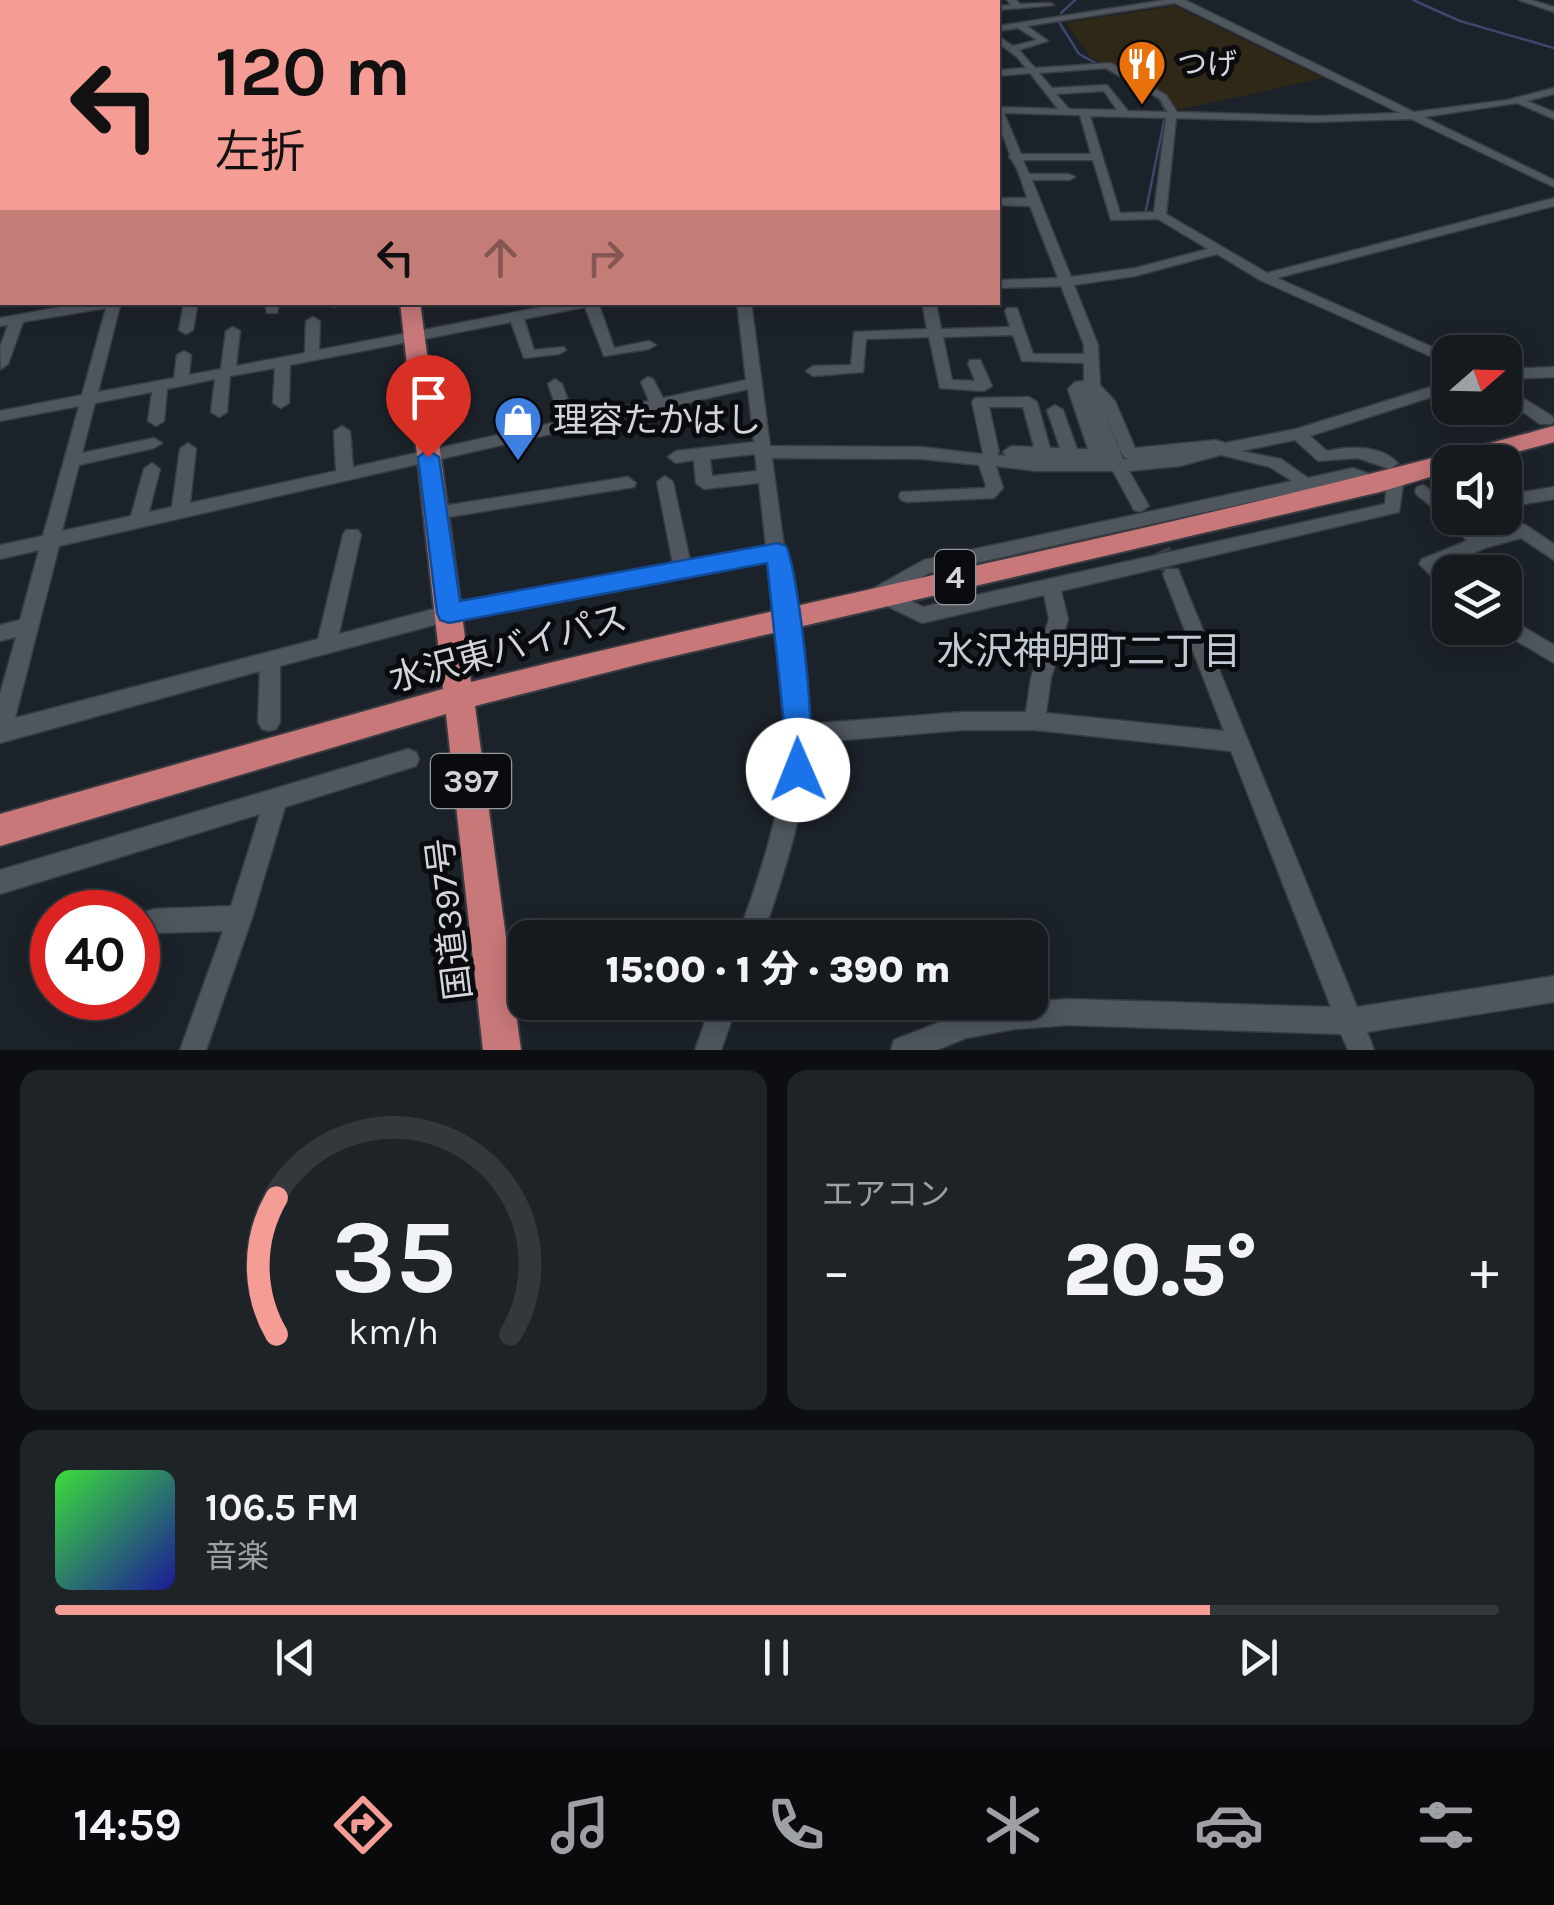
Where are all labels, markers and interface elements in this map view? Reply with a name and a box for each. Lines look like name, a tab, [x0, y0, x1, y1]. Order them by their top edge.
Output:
text: 120 m	[215, 31, 411, 113]
restaurant icon: つげ	[1116, 38, 1168, 106]
icon: left	[50, 40, 180, 170]
place label: つげ	[1177, 46, 1237, 82]
text: 左折	[215, 126, 305, 178]
icon: left	[368, 230, 423, 285]
icon: ahead	[473, 230, 528, 285]
icon: right	[578, 230, 633, 285]
north arrow	[1432, 335, 1522, 425]
map controls	[1432, 335, 1522, 645]
pin	[386, 355, 471, 458]
icon: arrive	[401, 370, 456, 425]
shop icon: 理容たかはし	[492, 394, 544, 462]
place label: 理容たかはし	[553, 400, 762, 441]
button: sound	[1432, 445, 1522, 535]
road number: 4	[935, 550, 975, 604]
button: layers	[1432, 555, 1522, 645]
street label: 水沢東バイパス	[385, 597, 631, 700]
district label: 水沢神明町二丁目	[937, 629, 1241, 674]
position arrow	[746, 718, 850, 822]
road number: 397	[431, 754, 511, 808]
street label: 国道397号	[419, 836, 480, 1002]
speed limit sign: 40	[30, 890, 160, 1020]
text: 15:00 · 1 分 · 390 m	[605, 947, 951, 992]
text: エアコン	[822, 1176, 950, 1213]
text: 35	[331, 1197, 456, 1318]
text: 20.5°	[1063, 1226, 1258, 1314]
text: −	[822, 1239, 851, 1303]
text: +	[1470, 1239, 1499, 1303]
text: km/h	[348, 1311, 439, 1353]
text: 106.5 FM	[205, 1485, 360, 1530]
text: 音楽	[205, 1538, 269, 1575]
icon: previous	[268, 1630, 323, 1685]
icon: pause	[749, 1630, 804, 1685]
icon: next	[1231, 1630, 1286, 1685]
icon: directions	[328, 1790, 398, 1860]
icon: music	[545, 1790, 615, 1860]
icon: phone	[761, 1790, 831, 1860]
icon: climate	[978, 1790, 1048, 1860]
icon: car	[1194, 1790, 1264, 1860]
icon: filters	[1411, 1790, 1481, 1860]
text: 14:59	[73, 1799, 182, 1851]

